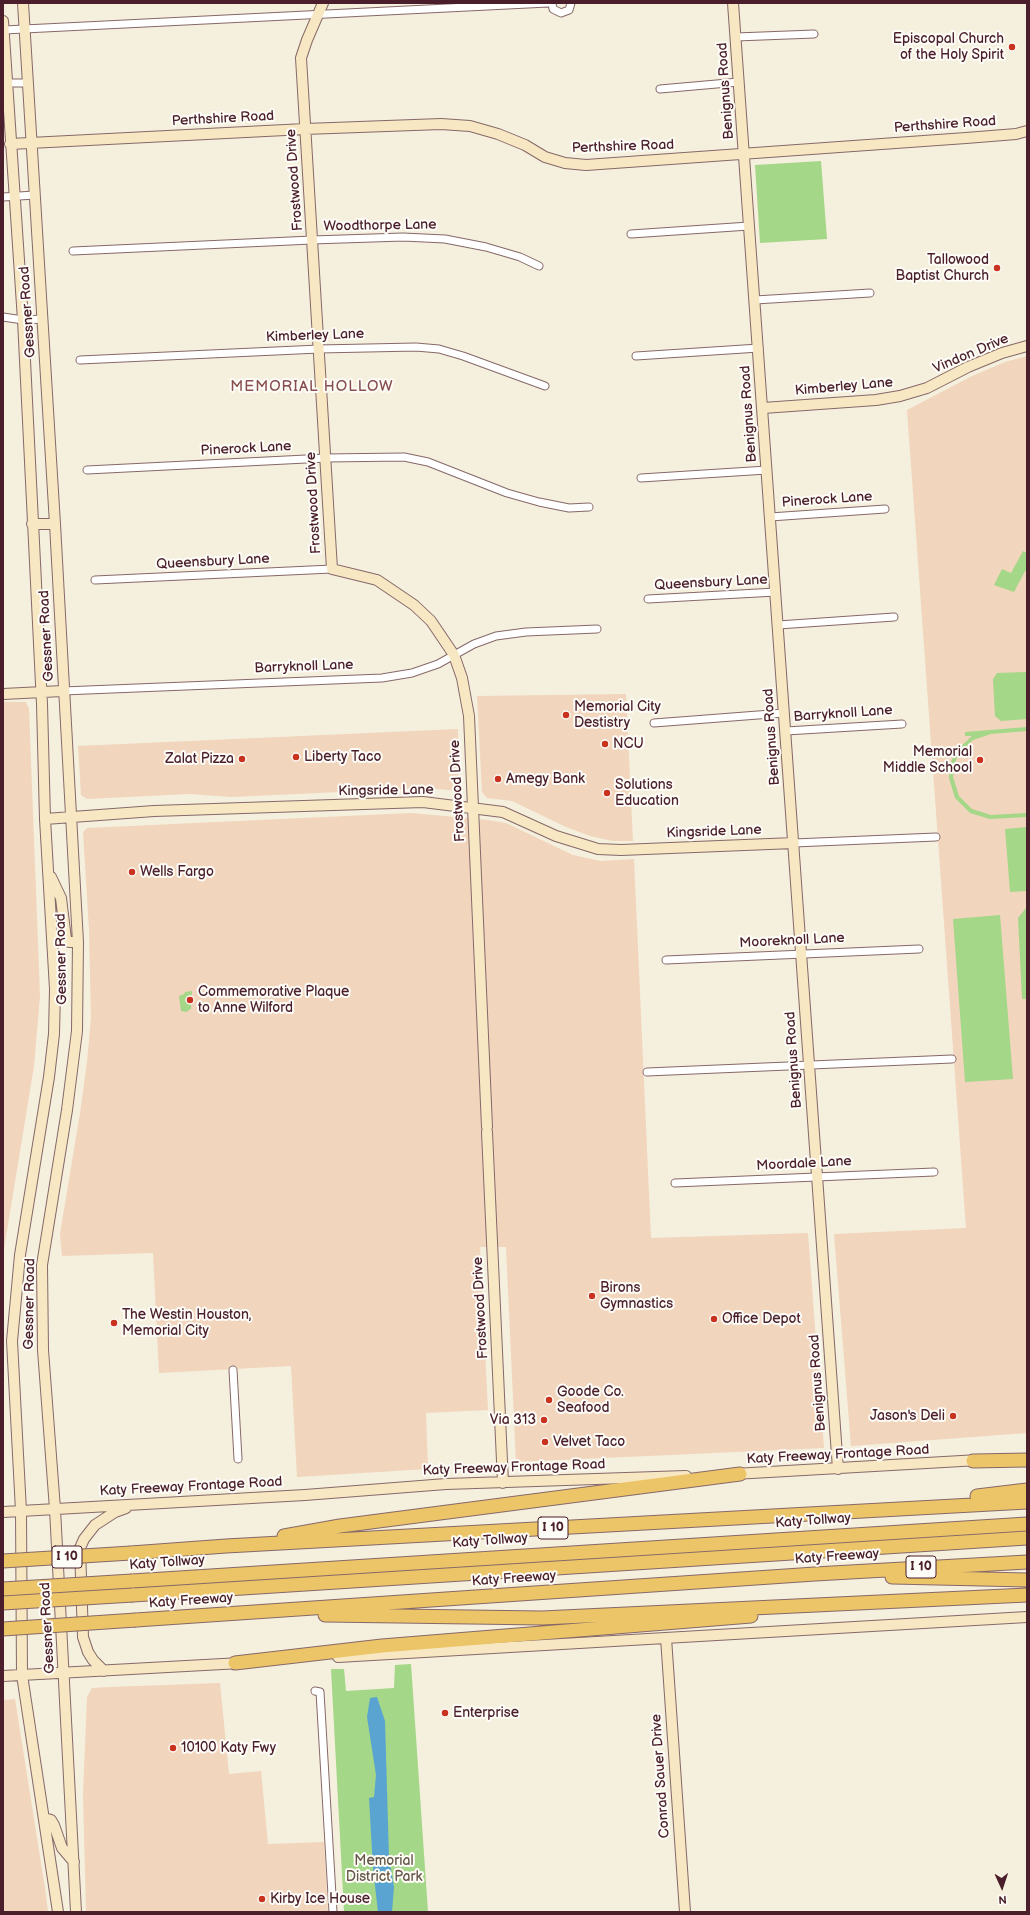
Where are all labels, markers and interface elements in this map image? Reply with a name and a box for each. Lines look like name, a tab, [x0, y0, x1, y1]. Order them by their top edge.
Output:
place label: Episcopal Church of the Holy Spirit	[893, 31, 1004, 64]
street label: Benignus Road	[714, 42, 738, 140]
marker: Episcopal Church of the Holy Spirit	[1007, 42, 1017, 52]
street label: Perthshire Road	[171, 108, 275, 130]
street label: Perthshire Road	[893, 113, 997, 137]
street label: Frostwood Drive	[283, 128, 307, 232]
street label: Perthshire Road	[572, 137, 674, 157]
street label: Woodthorpe Lane	[323, 217, 437, 235]
place label: Tallowood Baptist Church	[896, 252, 989, 284]
marker: Tallowood Baptist Church	[992, 263, 1002, 273]
street label: Gessner Road	[16, 266, 40, 358]
street label: Kimberley Lane	[266, 326, 364, 346]
street label: Vindon Drive	[931, 331, 1011, 377]
street label: Benignus Road	[737, 365, 761, 463]
street label: Kimberley Lane	[794, 374, 894, 400]
district label: MEMORIAL HOLLOW	[230, 378, 394, 396]
street label: Pinerock Lane	[200, 438, 292, 460]
street label: Frostwood Drive	[303, 452, 325, 554]
street label: Pinerock Lane	[781, 488, 873, 512]
street label: Queensbury Lane	[156, 551, 270, 573]
street label: Queensbury Lane	[654, 572, 768, 594]
street label: Gessner Road	[36, 590, 58, 682]
street label: Barryknoll Lane	[254, 657, 354, 677]
street label: Benignus Road	[760, 688, 784, 786]
place label: Memorial City Destistry	[574, 699, 661, 732]
street label: Barryknoll Lane	[793, 702, 893, 726]
marker: Memorial City Destistry	[561, 710, 571, 720]
place label: NCU	[613, 736, 644, 752]
marker: NCU	[600, 739, 610, 749]
street label: Frostwood Drive	[447, 740, 469, 842]
place label: Memorial Middle School	[883, 744, 972, 776]
place label: Liberty Taco	[304, 749, 381, 765]
place label: Zalat Pizza	[165, 751, 234, 767]
marker: Liberty Taco	[291, 752, 301, 762]
marker: Zalat Pizza	[237, 754, 247, 764]
marker: Memorial Middle School	[975, 755, 985, 765]
place label: Amegy Bank	[506, 771, 585, 787]
marker: Amegy Bank	[493, 774, 503, 784]
place label: Solutions Education	[615, 777, 679, 810]
street label: Kingsride Lane	[338, 782, 434, 800]
marker: Solutions Education	[602, 788, 612, 798]
street label: Kingsride Lane	[666, 822, 762, 842]
place label: Wells Fargo	[140, 864, 214, 880]
marker: Wells Fargo	[127, 867, 137, 877]
street label: Gessner Road	[53, 913, 71, 1005]
street label: Mooreknoll Lane	[739, 930, 845, 952]
place label: Commemorative Plaque to Anne Wilford	[198, 984, 349, 1016]
marker: Commemorative Plaque to Anne Wilford	[185, 995, 195, 1005]
street label: Benignus Road	[782, 1011, 806, 1109]
street label: Moordale Lane	[756, 1153, 852, 1175]
street label: Frostwood Drive	[470, 1257, 492, 1359]
street label: Gessner Road	[21, 1258, 39, 1350]
place label: Birons Gymnastics	[600, 1280, 673, 1312]
marker: Birons Gymnastics	[587, 1291, 597, 1301]
place label: The Westin Houston, Memorial City	[122, 1307, 251, 1340]
place label: Office Depot	[722, 1311, 801, 1327]
marker: Office Depot	[709, 1314, 719, 1324]
marker: The Westin Houston, Memorial City	[109, 1318, 119, 1328]
street label: Benignus Road	[806, 1334, 830, 1432]
place label: Goode Co. Seafood	[557, 1384, 624, 1416]
marker: Goode Co. Seafood	[544, 1395, 554, 1405]
place label: Jason's Deli	[870, 1408, 945, 1424]
marker: Jason's Deli	[948, 1411, 958, 1421]
place label: Via 313	[490, 1412, 536, 1428]
marker: Via 313	[539, 1415, 549, 1425]
place label: Velvet Taco	[553, 1434, 625, 1450]
marker: Velvet Taco	[540, 1437, 550, 1447]
street label: Katy Freeway Frontage Road	[746, 1442, 930, 1468]
street label: Katy Freeway Frontage Road	[422, 1456, 606, 1480]
street label: Katy Freeway Frontage Road	[99, 1474, 283, 1500]
street label: Katy Tollway	[775, 1510, 851, 1532]
road number: I 10	[538, 1517, 568, 1539]
street label: Katy Tollway	[452, 1530, 528, 1552]
road number: I 10	[52, 1546, 82, 1568]
street label: Katy Freeway	[794, 1546, 880, 1568]
street label: Katy Tollway	[129, 1552, 205, 1574]
road number: I 10	[906, 1556, 936, 1578]
street label: Katy Freeway	[471, 1568, 557, 1590]
street label: Gessner Road	[37, 1582, 59, 1674]
street label: Katy Freeway	[148, 1590, 234, 1612]
place label: Enterprise	[453, 1705, 519, 1721]
marker: Enterprise	[440, 1708, 450, 1718]
street label: Conrad Sauer Drive	[648, 1713, 674, 1839]
place label: 10100 Katy Fwy	[181, 1740, 276, 1756]
marker: 10100 Katy Fwy	[168, 1743, 178, 1753]
park label: Memorial District Park	[346, 1853, 422, 1886]
north arrow	[982, 1867, 1022, 1907]
place label: Kirby Ice House	[270, 1891, 370, 1907]
text: N	[998, 1893, 1007, 1906]
marker: Kirby Ice House	[257, 1894, 267, 1904]

